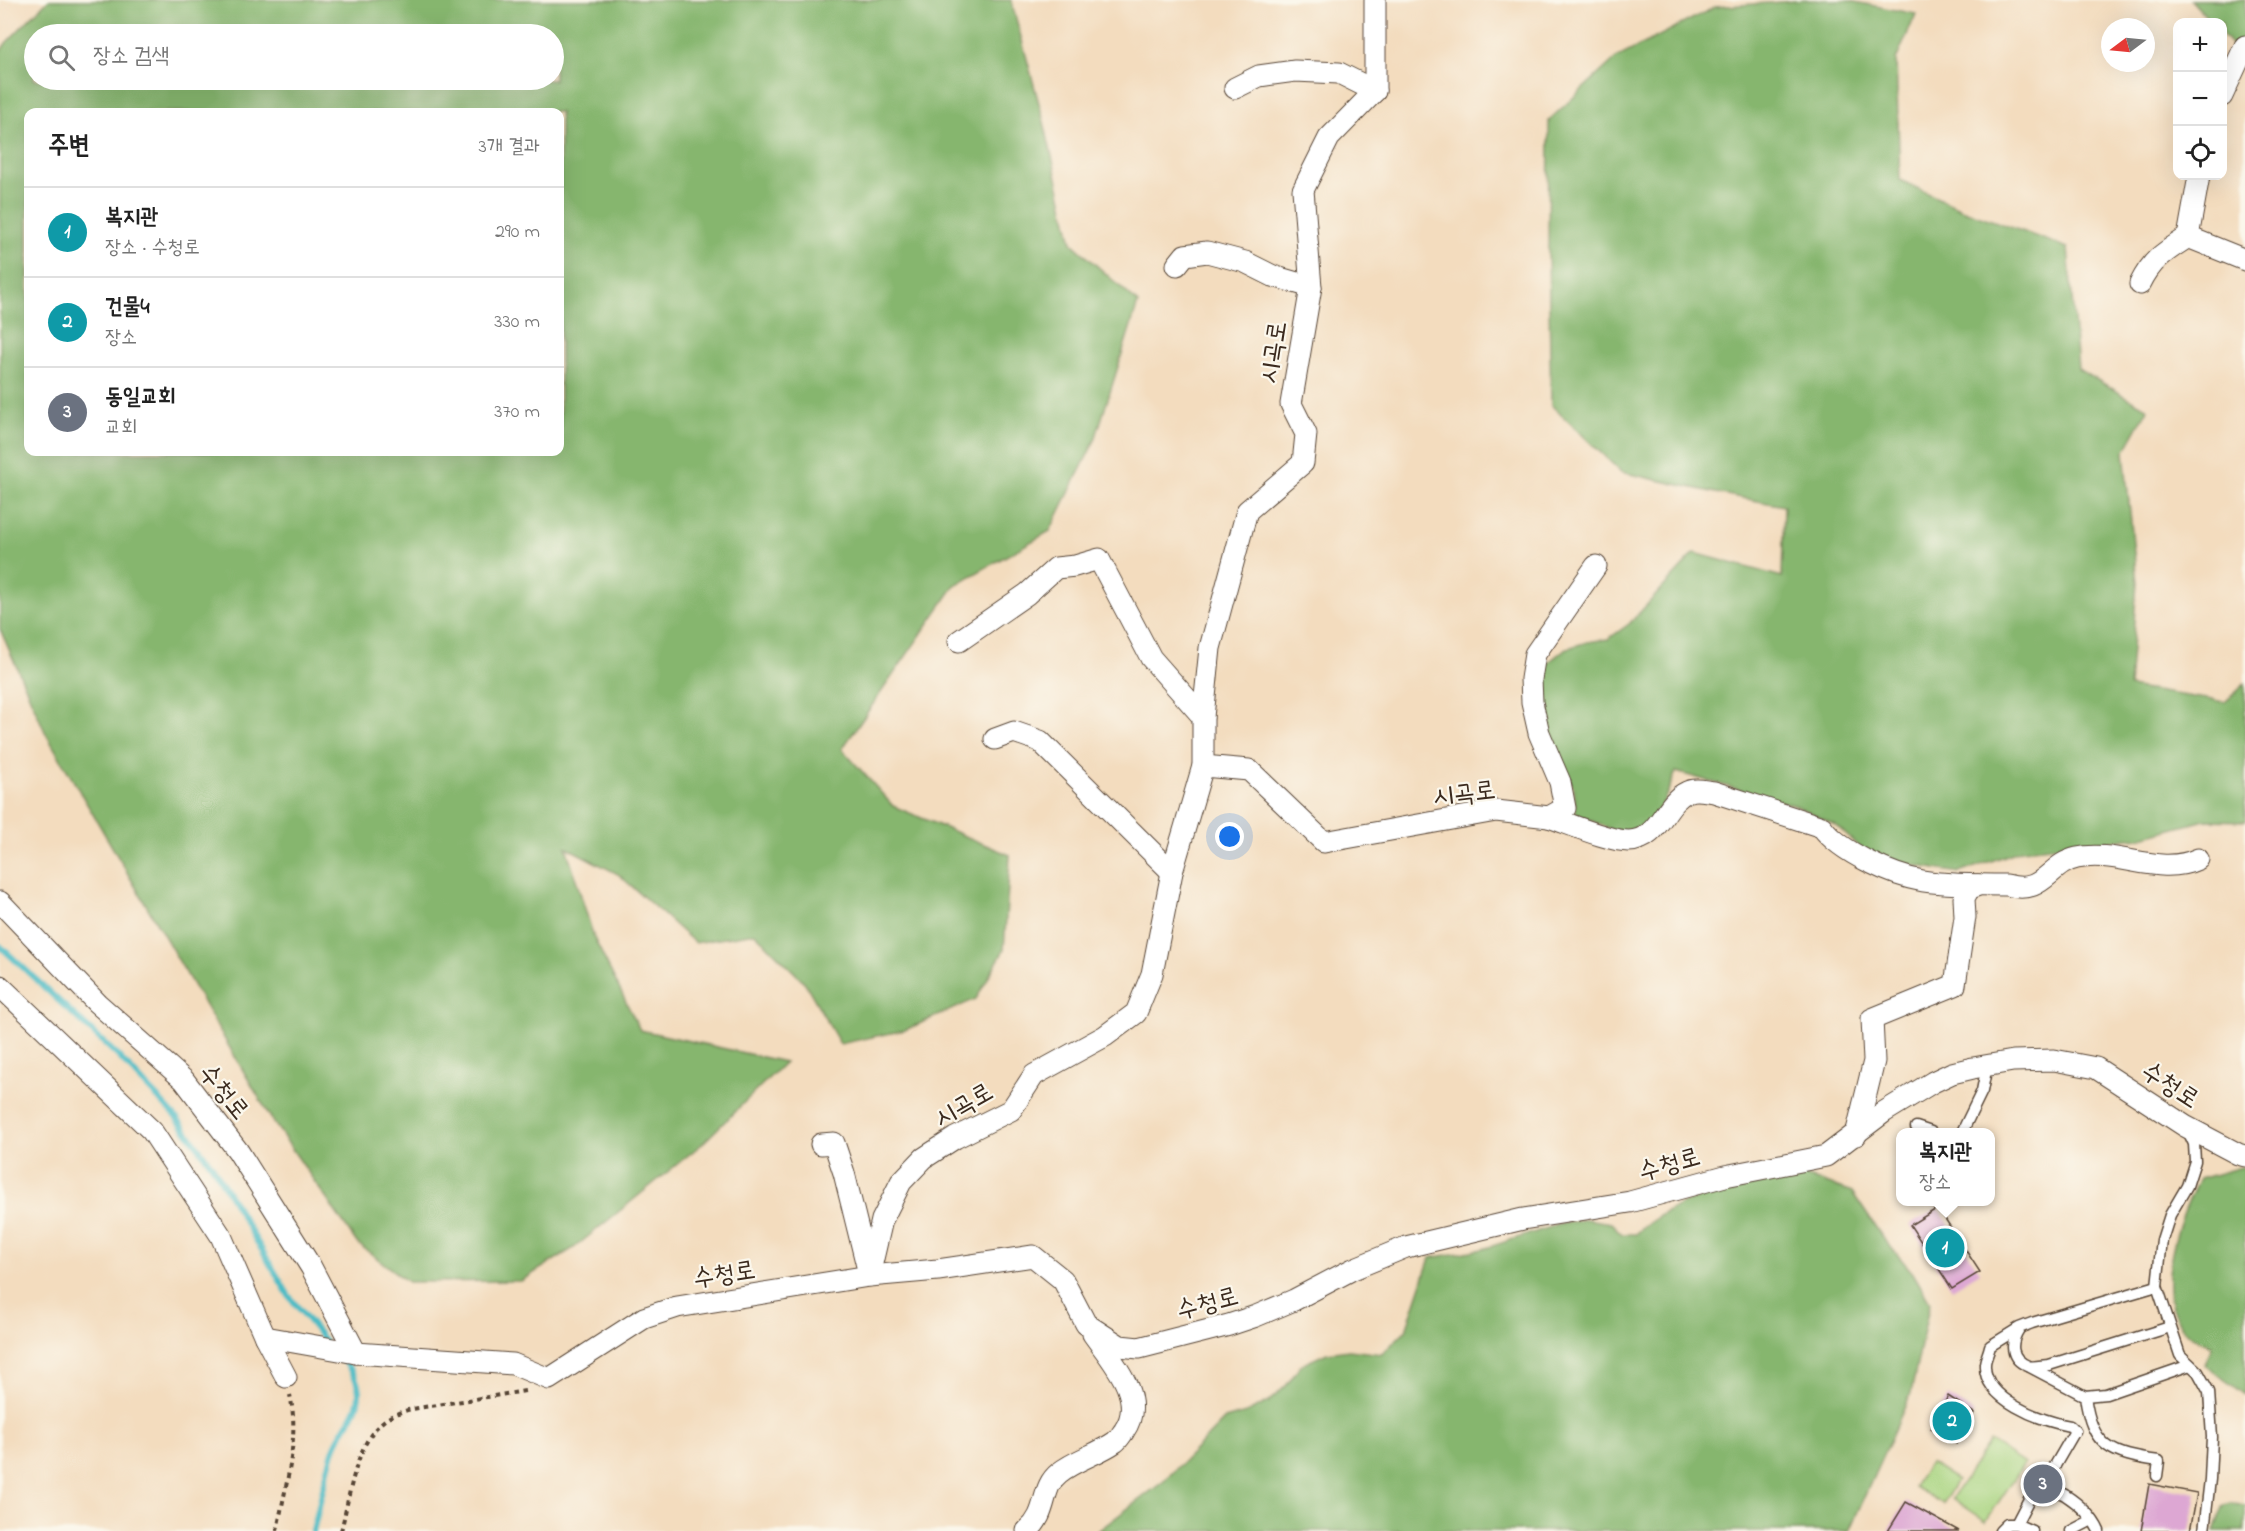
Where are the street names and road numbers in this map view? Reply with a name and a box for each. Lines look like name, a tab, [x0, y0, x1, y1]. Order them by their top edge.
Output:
street label: 시곡로	[1251, 319, 1299, 386]
street label: 시곡로	[1431, 772, 1498, 818]
street label: 수청로	[2133, 1053, 2206, 1120]
street label: 수청로	[188, 1057, 257, 1129]
street label: 시곡로	[928, 1074, 1001, 1139]
street label: 수청로	[1634, 1139, 1705, 1193]
street label: 수청로	[691, 1252, 758, 1300]
street label: 수청로	[1173, 1278, 1243, 1331]

